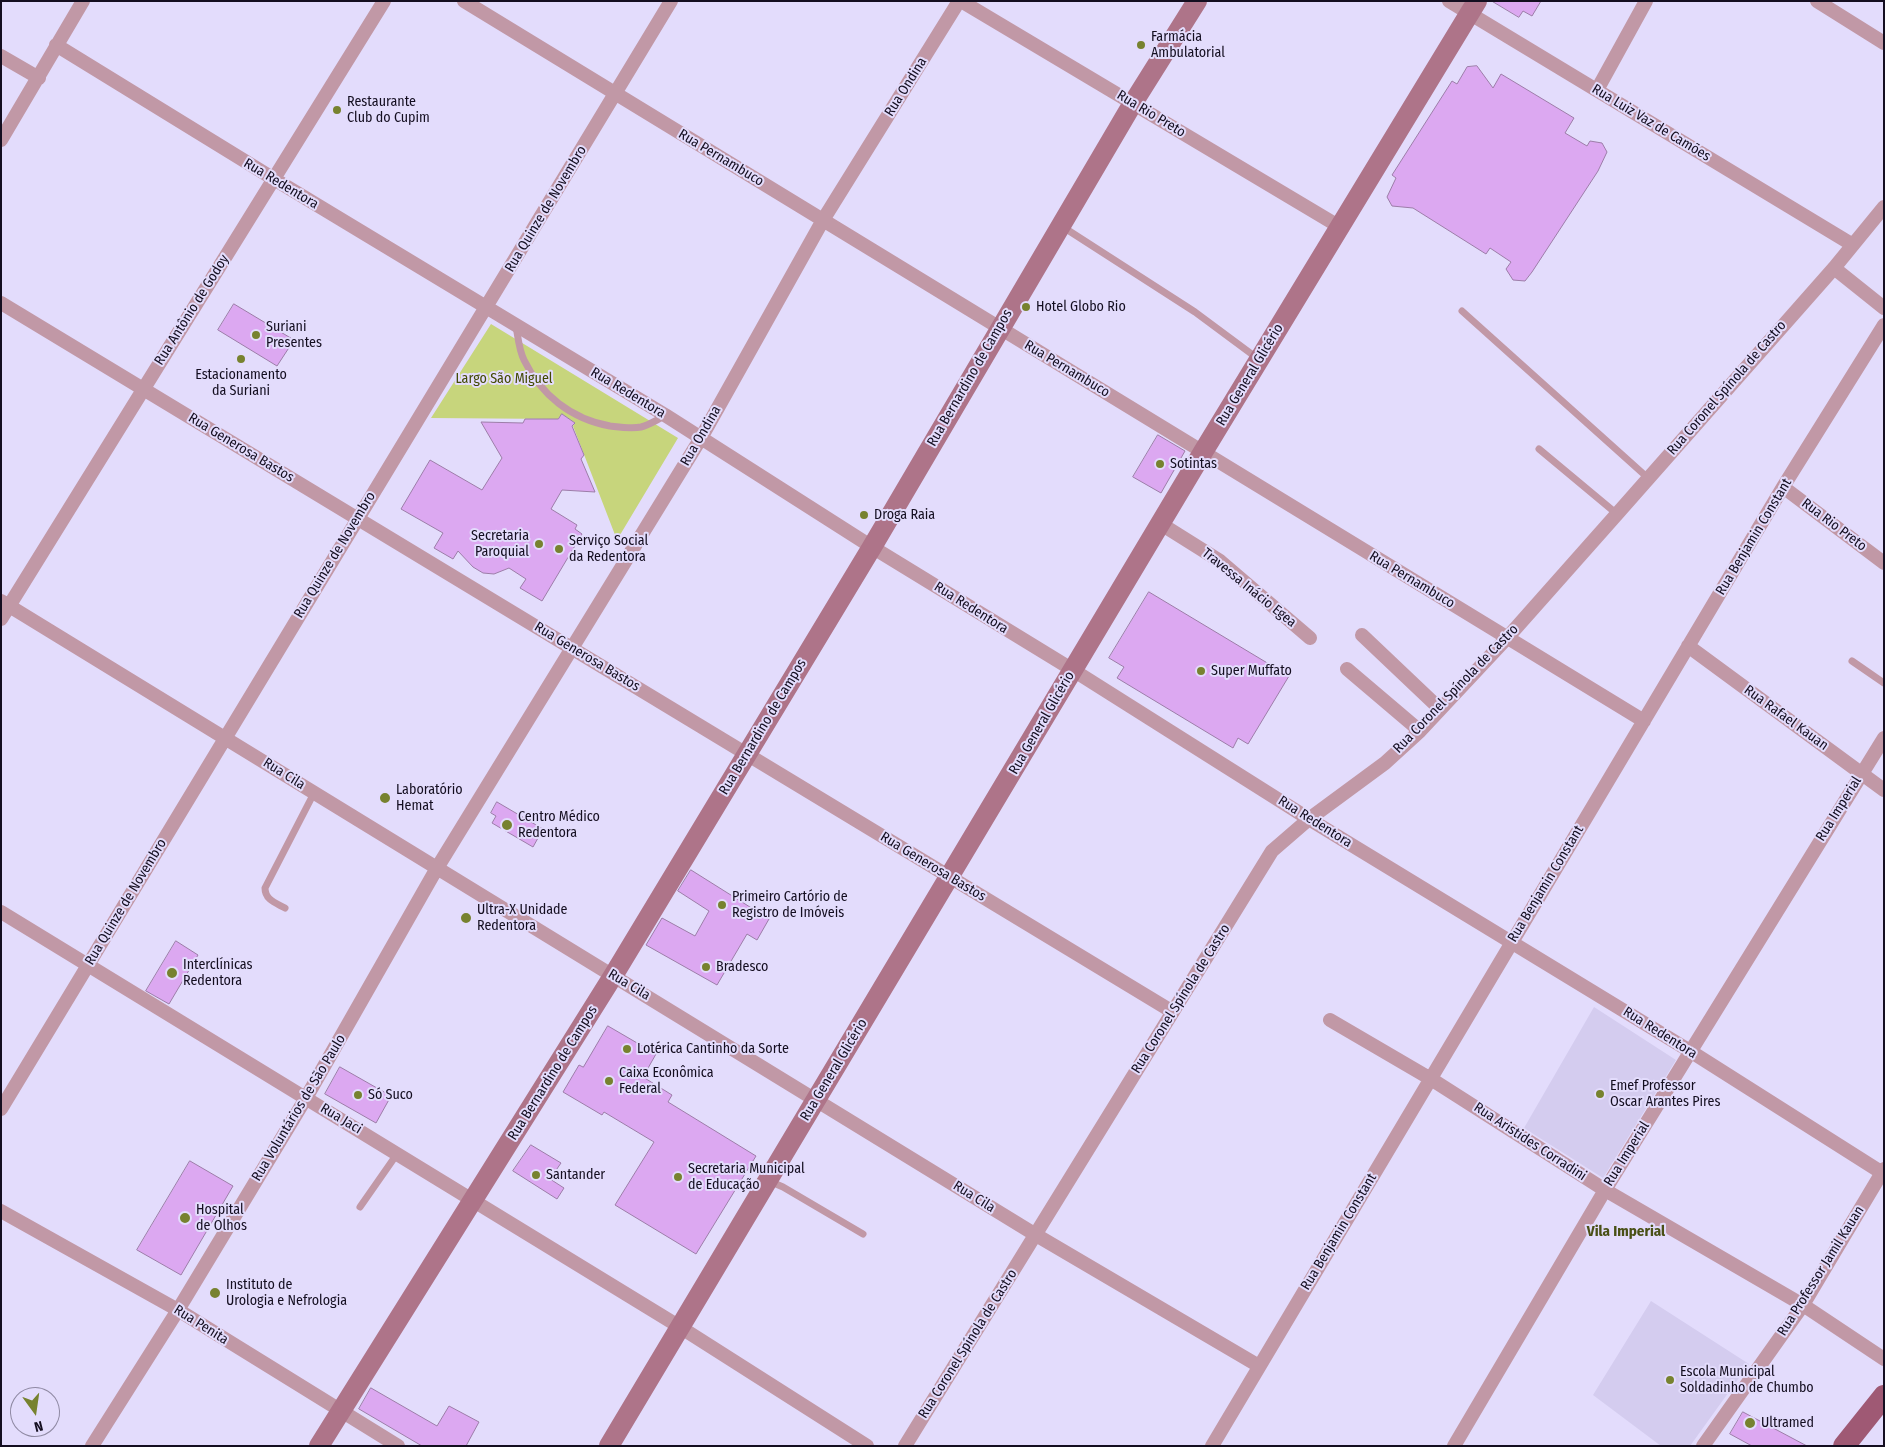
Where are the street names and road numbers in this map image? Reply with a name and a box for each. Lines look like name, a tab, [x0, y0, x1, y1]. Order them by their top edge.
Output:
street label: Rua Ondina	[881, 54, 931, 120]
street label: Rua Luiz Vaz de Camões	[1589, 81, 1713, 165]
street label: Rua Rio Preto	[1114, 87, 1188, 141]
street label: Rua Pernambuco	[675, 126, 767, 190]
street label: Rua Quinze de Novembro	[502, 143, 590, 275]
street label: Rua Redentora	[241, 155, 321, 213]
street label: Rua Antônio de Godoy	[151, 252, 233, 368]
street label: Rua Bernardino de Campos	[924, 306, 1016, 450]
street label: Rua Coronel Spínola de Castro	[1664, 317, 1790, 459]
street label: Rua General Glicério	[1213, 321, 1287, 429]
street label: Rua Pernambuco	[1021, 337, 1113, 401]
street label: Rua Redentora	[588, 364, 668, 422]
street label: Rua Ondina	[677, 403, 725, 469]
street label: Rua Generosa Bastos	[185, 410, 297, 486]
street label: Rua Benjamin Constant	[1712, 476, 1796, 598]
street label: Rua Quinze de Novembro	[291, 489, 379, 621]
street label: Rua Rio Preto	[1798, 495, 1870, 555]
street label: Travessa Inácio Egea	[1198, 545, 1300, 631]
street label: Rua Pernambuco	[1366, 548, 1458, 612]
street label: Rua Redentora	[931, 579, 1011, 637]
street label: Rua Generosa Bastos	[531, 619, 643, 695]
street label: Rua Coronel Spínola de Castro	[1390, 621, 1522, 757]
street label: Rua Bernardino de Campos	[716, 656, 810, 798]
street label: Rua General Glicério	[1006, 669, 1078, 777]
street label: Rua Rafael Kauan	[1741, 682, 1831, 754]
street label: Rua Cila	[260, 755, 308, 793]
street label: Rua Imperial	[1813, 774, 1865, 844]
street label: Rua Redentora	[1275, 793, 1355, 851]
street label: Rua Benjamin Constant	[1504, 823, 1588, 945]
street label: Rua Generosa Bastos	[877, 829, 989, 905]
street label: Rua Quinze de Novembro	[82, 836, 170, 968]
street label: Rua Coronel Spínola de Castro	[1128, 921, 1234, 1077]
street label: Rua Cila	[605, 966, 653, 1004]
street label: Rua Bernardino de Campos	[505, 1003, 601, 1143]
street label: Rua Redentora	[1620, 1004, 1700, 1062]
street label: Rua General Glicério	[797, 1016, 871, 1124]
street label: Rua Voluntários de São Paulo	[249, 1032, 349, 1184]
street label: Rua Aristides Corradini	[1470, 1099, 1590, 1185]
street label: Rua Jaci	[317, 1100, 365, 1138]
street label: Rua Imperial	[1601, 1119, 1653, 1189]
street label: Rua Benjamin Constant	[1297, 1171, 1381, 1293]
street label: Rua Cila	[950, 1178, 998, 1216]
street label: Rua Professor Jamil Kauan	[1774, 1203, 1868, 1339]
street label: Rua Coronel Spínola de Castro	[915, 1266, 1021, 1422]
street label: Rua Penita	[171, 1302, 231, 1348]

